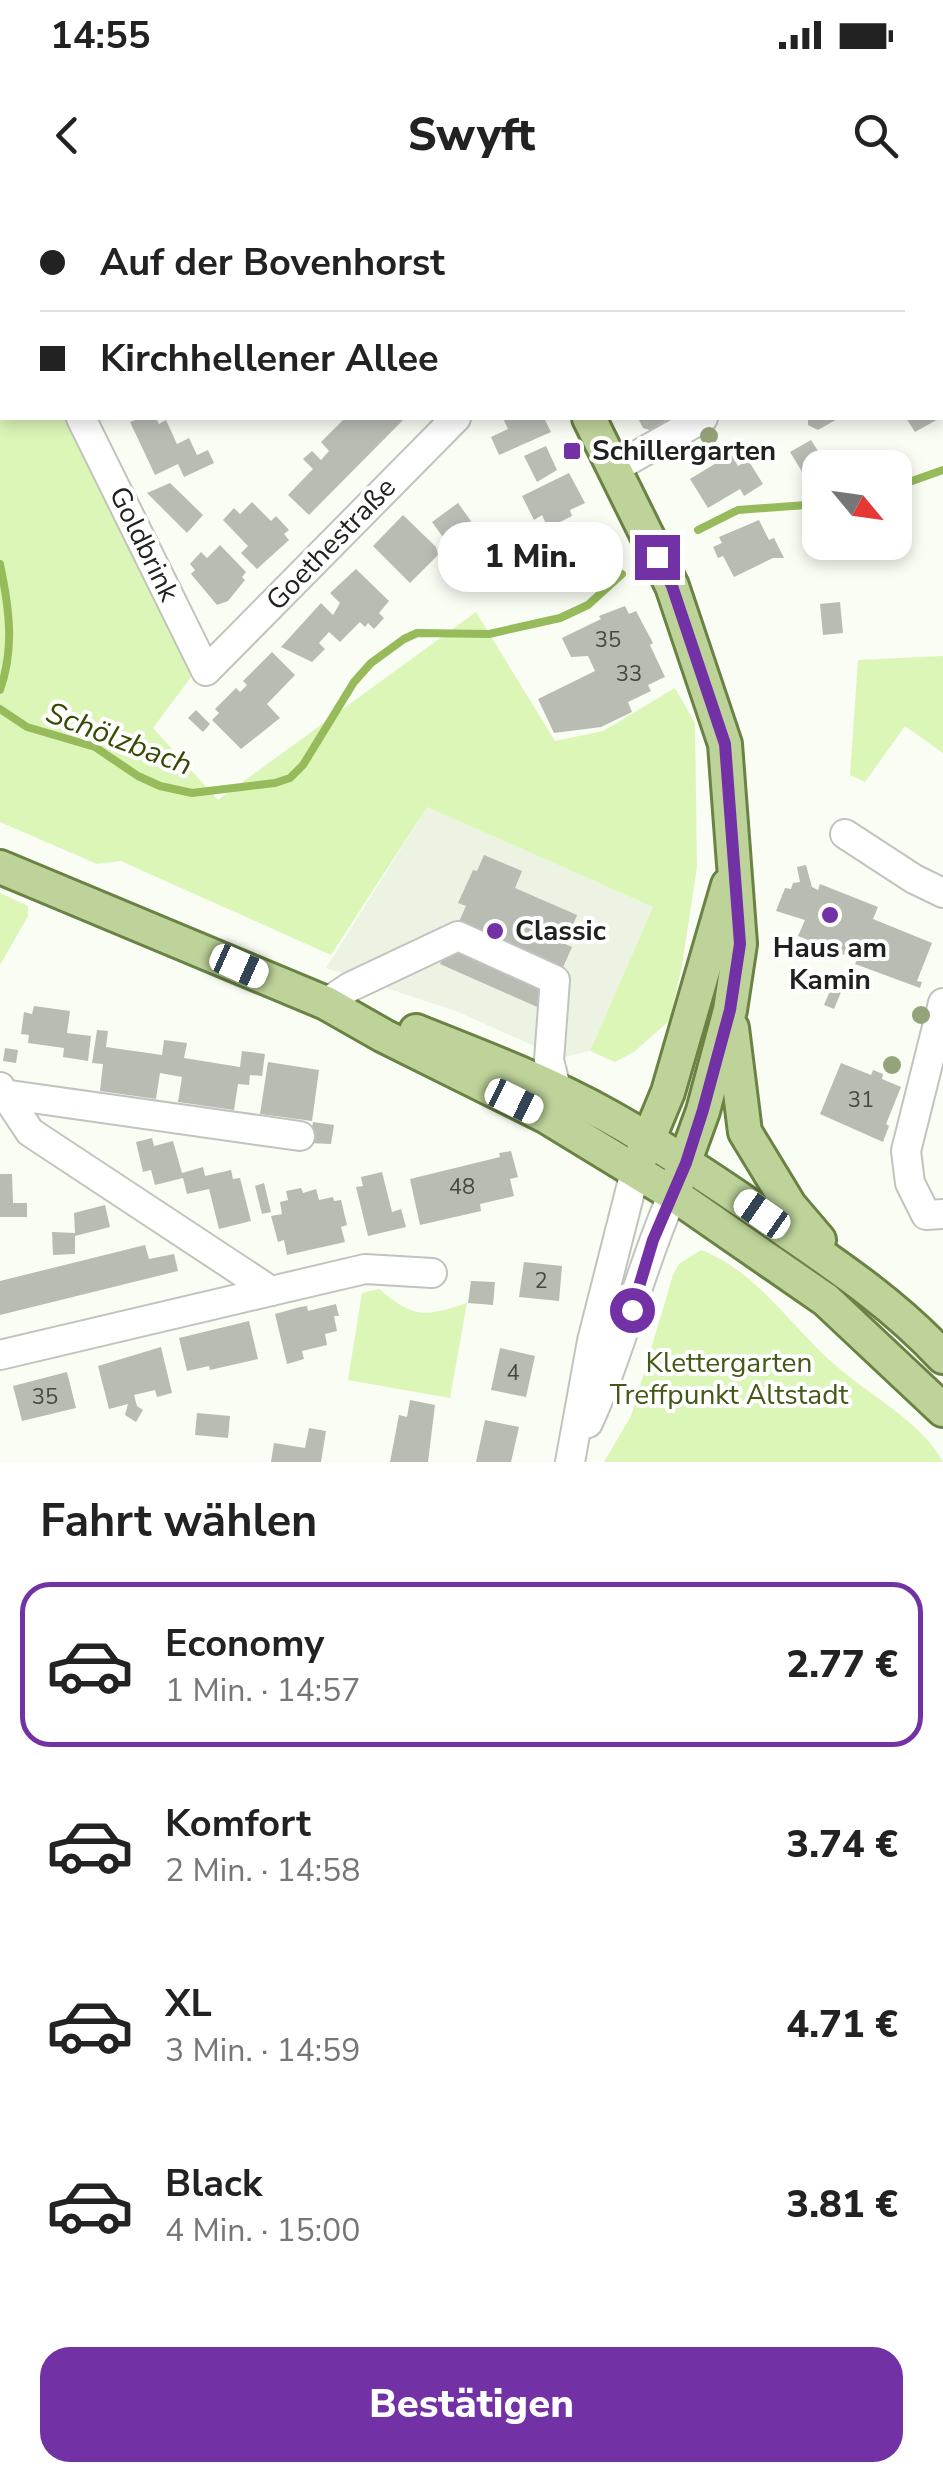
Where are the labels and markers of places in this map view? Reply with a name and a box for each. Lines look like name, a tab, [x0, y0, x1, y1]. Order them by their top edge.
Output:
place label: Schillergarten	[592, 432, 776, 470]
marker: Schillergarten	[561, 440, 583, 462]
marker: Haus am Kamin	[819, 904, 841, 926]
place label: Classic	[515, 912, 606, 950]
marker: Classic	[484, 920, 506, 942]
place label: Haus am Kamin	[773, 929, 887, 999]

